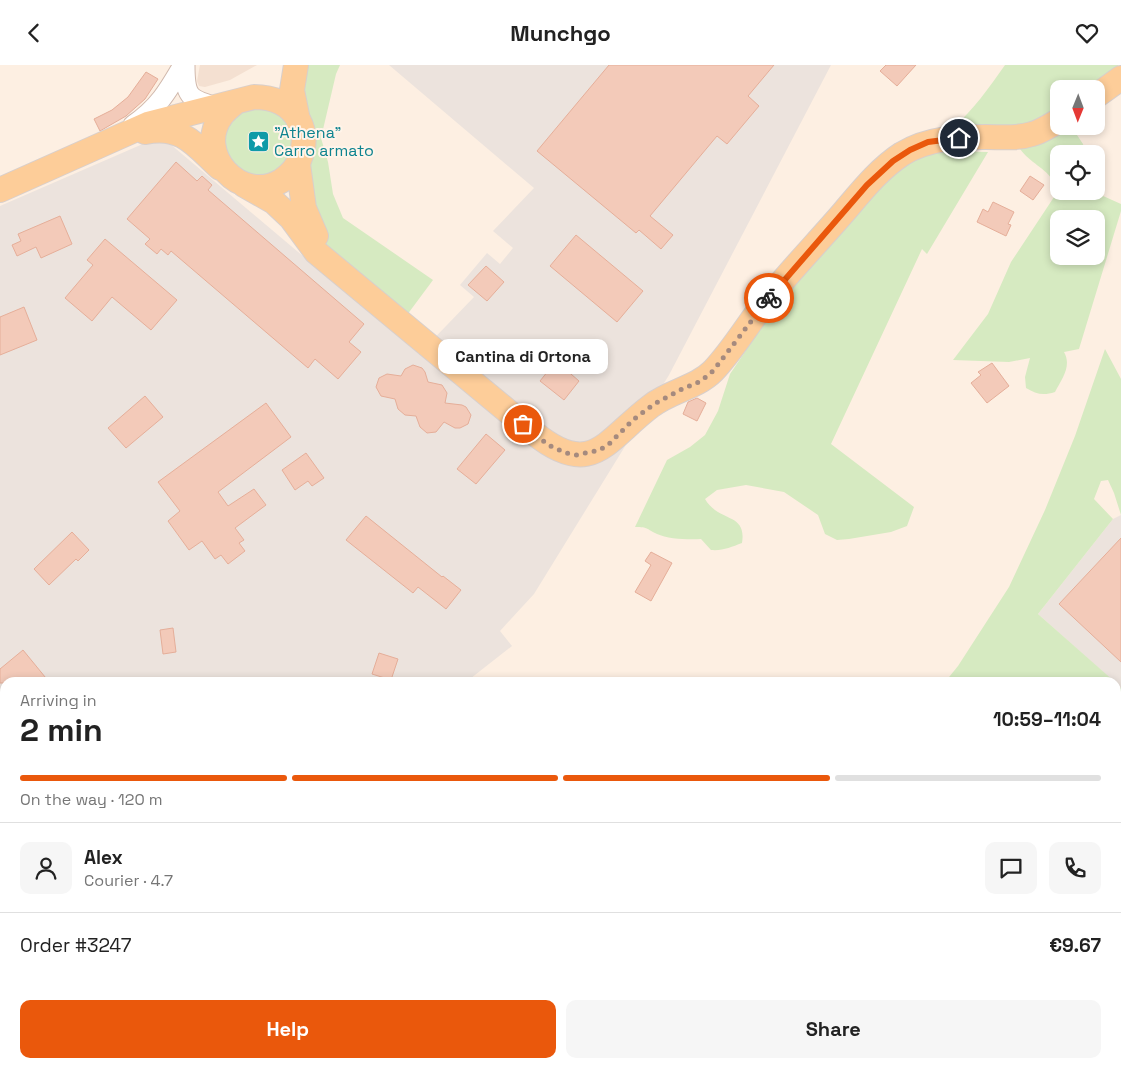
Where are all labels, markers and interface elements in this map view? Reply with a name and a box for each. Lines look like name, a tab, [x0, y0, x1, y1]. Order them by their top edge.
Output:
icon: back	[20, 19, 48, 47]
text: Munchgo	[510, 19, 611, 47]
icon: heart	[1073, 19, 1101, 47]
north arrow	[1050, 80, 1105, 135]
map controls	[1050, 80, 1105, 265]
pin	[938, 117, 980, 159]
place label: "Athena" Carro armato	[274, 122, 374, 161]
icon: home	[945, 124, 973, 152]
place icon: "Athena" Carro armato	[246, 129, 270, 153]
button: locate	[1050, 145, 1105, 200]
button: layers	[1050, 210, 1105, 265]
courier	[744, 273, 794, 323]
icon: bike	[755, 284, 783, 312]
callout: Cantina di Ortona	[438, 339, 608, 374]
text: Cantina di Ortona	[455, 346, 591, 367]
pin	[502, 403, 544, 445]
icon: bag	[509, 410, 537, 438]
text: Arriving in	[20, 690, 97, 711]
text: 10:59–11:04	[993, 707, 1101, 732]
text: 2 min	[20, 710, 103, 750]
text: On the way · 120 m	[20, 789, 163, 810]
button: person	[20, 842, 72, 894]
button: chat	[985, 842, 1037, 894]
button: phone	[1049, 842, 1101, 894]
text: Alex	[84, 845, 123, 870]
text: Courier · 4.7	[84, 870, 173, 891]
text: Order #3247	[20, 933, 131, 958]
text: €9.67	[1049, 933, 1101, 958]
button: Help	[20, 1000, 556, 1058]
button: Share	[566, 1000, 1101, 1058]

